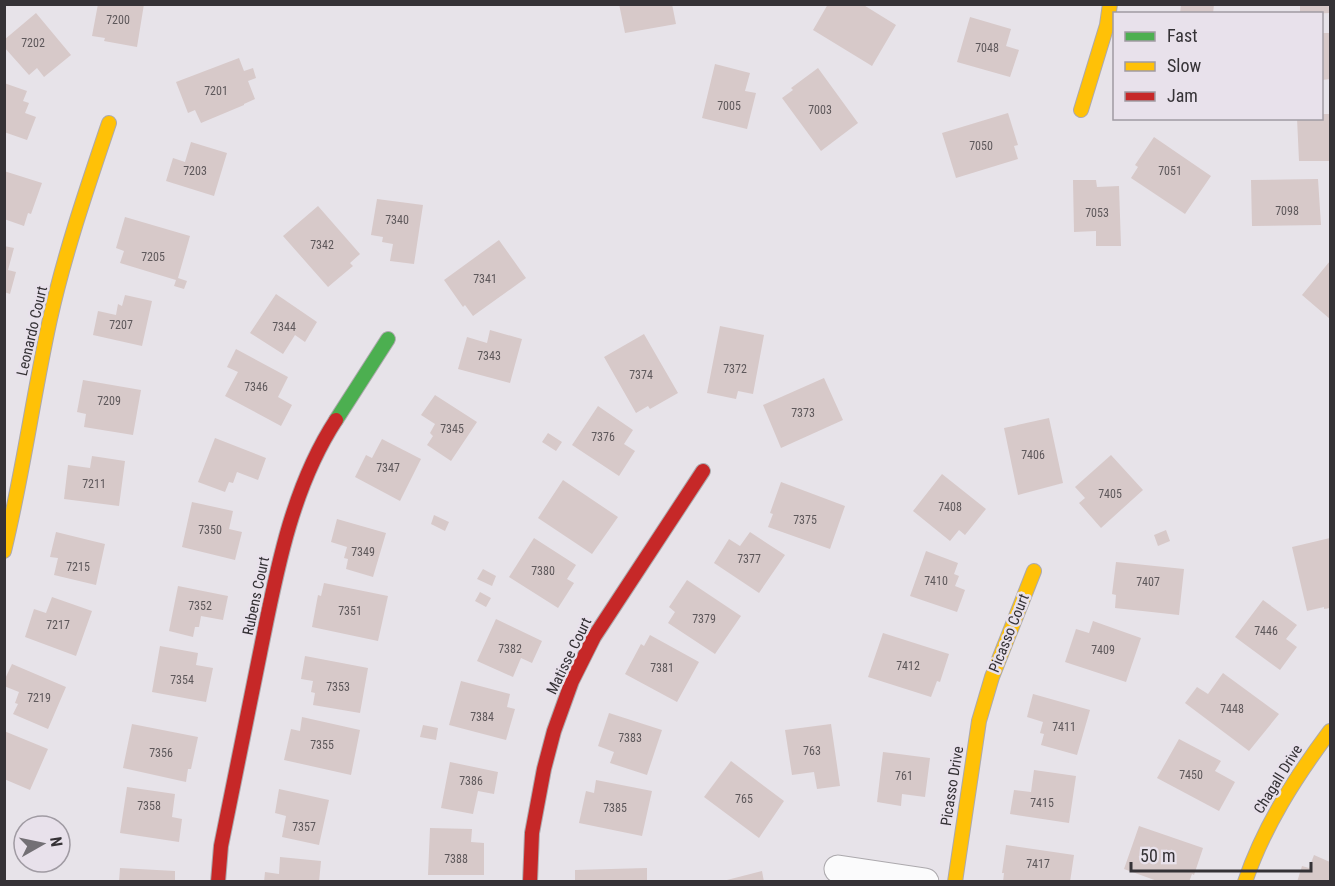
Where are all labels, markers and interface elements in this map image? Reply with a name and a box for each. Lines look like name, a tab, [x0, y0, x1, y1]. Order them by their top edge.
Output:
legend	[1113, 12, 1323, 120]
house number: 7200	[106, 13, 130, 27]
text: Fast	[1167, 25, 1198, 46]
house number: 7202	[21, 36, 45, 50]
house number: 7048	[975, 41, 999, 55]
text: Slow	[1167, 55, 1202, 76]
house number: 7201	[204, 84, 228, 98]
text: Jam	[1167, 85, 1198, 106]
house number: 7005	[717, 99, 741, 113]
house number: 7003	[808, 103, 832, 117]
house number: 7050	[969, 139, 993, 153]
house number: 7203	[183, 164, 207, 178]
house number: 7051	[1158, 164, 1182, 178]
house number: 7098	[1275, 204, 1299, 218]
house number: 7053	[1085, 206, 1109, 220]
house number: 7340	[385, 213, 409, 227]
house number: 7342	[310, 238, 334, 252]
house number: 7205	[141, 250, 165, 264]
house number: 7341	[473, 272, 497, 286]
street label: Leonardo Court	[13, 284, 51, 378]
house number: 7207	[109, 318, 133, 332]
house number: 7344	[272, 320, 296, 334]
house number: 7343	[477, 349, 501, 363]
house number: 7372	[723, 362, 747, 376]
house number: 7374	[629, 368, 653, 382]
house number: 7346	[244, 380, 268, 394]
house number: 7209	[97, 394, 121, 408]
house number: 7373	[791, 406, 815, 420]
house number: 7345	[440, 422, 464, 436]
house number: 7376	[591, 430, 615, 444]
house number: 7406	[1021, 448, 1045, 462]
house number: 7347	[376, 461, 400, 475]
house number: 7211	[82, 477, 106, 491]
house number: 7405	[1098, 487, 1122, 501]
house number: 7408	[938, 500, 962, 514]
house number: 7375	[793, 513, 817, 527]
house number: 7350	[198, 523, 222, 537]
house number: 7349	[351, 545, 375, 559]
house number: 7377	[737, 552, 761, 566]
street label: Rubens Court	[239, 555, 273, 637]
house number: 7215	[66, 560, 90, 574]
house number: 7380	[531, 564, 555, 578]
house number: 7410	[924, 574, 948, 588]
house number: 7407	[1136, 575, 1160, 589]
street label: Picasso Court	[985, 591, 1033, 675]
house number: 7352	[188, 599, 212, 613]
house number: 7351	[338, 604, 362, 618]
house number: 7379	[692, 612, 716, 626]
street label: Matisse Court	[543, 615, 595, 697]
house number: 7217	[46, 618, 70, 632]
house number: 7446	[1254, 624, 1278, 638]
house number: 7382	[498, 642, 522, 656]
house number: 7409	[1091, 643, 1115, 657]
house number: 7412	[896, 659, 920, 673]
house number: 7381	[650, 661, 674, 675]
house number: 7354	[170, 673, 194, 687]
house number: 7353	[326, 680, 350, 694]
house number: 7219	[27, 691, 51, 705]
house number: 7448	[1220, 702, 1244, 716]
house number: 7384	[470, 710, 494, 724]
house number: 7411	[1052, 720, 1076, 734]
house number: 7383	[618, 731, 642, 745]
house number: 7355	[310, 738, 334, 752]
street label: Chagall Drive	[1250, 741, 1306, 817]
house number: 763	[803, 744, 821, 758]
street label: Picasso Drive	[937, 745, 967, 827]
house number: 7356	[149, 746, 173, 760]
house number: 7450	[1179, 768, 1203, 782]
house number: 761	[895, 769, 913, 783]
house number: 7386	[459, 774, 483, 788]
house number: 765	[735, 792, 753, 806]
house number: 7415	[1030, 796, 1054, 810]
house number: 7358	[137, 799, 161, 813]
house number: 7385	[603, 801, 627, 815]
north arrow	[12, 814, 72, 874]
house number: 7357	[292, 820, 316, 834]
text: N	[46, 835, 66, 848]
scale bar	[1131, 835, 1311, 873]
text: 50 m	[1140, 845, 1175, 866]
house number: 7388	[444, 852, 468, 866]
house number: 7417	[1026, 857, 1050, 871]

